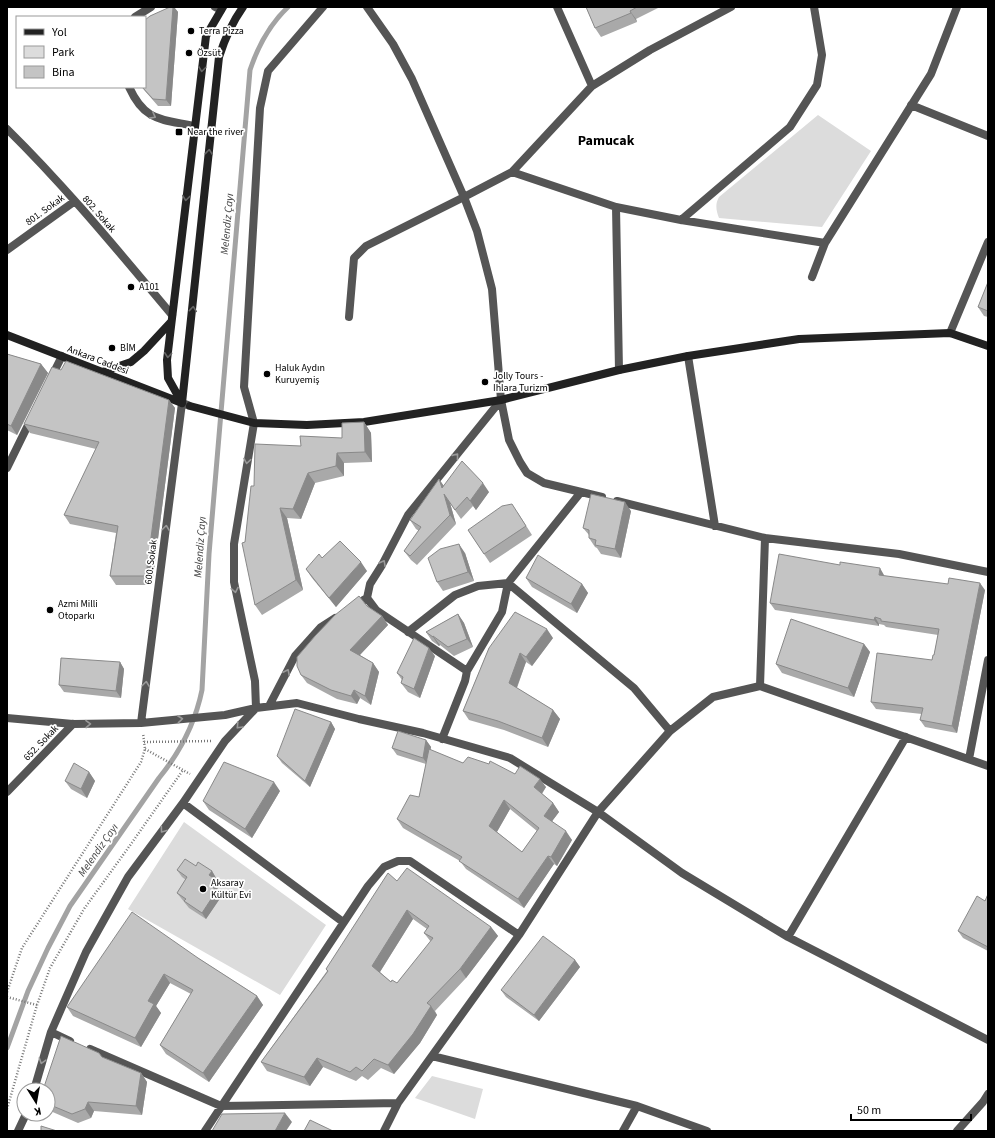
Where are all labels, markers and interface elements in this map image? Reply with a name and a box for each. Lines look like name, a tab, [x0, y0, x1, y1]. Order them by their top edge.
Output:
legend	[16, 16, 146, 88]
text: Yol	[51, 24, 67, 41]
place label: Terra Pizza	[199, 24, 244, 38]
marker: Terra Pizza	[186, 26, 196, 36]
text: Park	[52, 44, 74, 61]
place label: Özsüt	[197, 46, 221, 60]
marker: Özsüt	[184, 48, 194, 58]
text: Bina	[52, 64, 75, 81]
one-way arrow	[198, 66, 207, 72]
one-way arrow	[149, 111, 156, 118]
place label: Near the river	[187, 125, 244, 139]
marker: Near the river	[174, 127, 184, 137]
district label: Pamucak	[578, 131, 635, 151]
one-way arrow	[204, 149, 213, 155]
street label: 801. Sokak	[23, 191, 67, 229]
street label: 802. Sokak	[79, 192, 119, 236]
water label: Melendiz Çayı	[217, 192, 237, 255]
one-way arrow	[182, 195, 191, 201]
place label: A101	[139, 280, 159, 294]
marker: A101	[126, 282, 136, 292]
one-way arrow	[188, 306, 197, 312]
place label: BİM	[120, 341, 136, 355]
street label: Ankara Caddesi	[65, 342, 131, 378]
marker: BİM	[107, 343, 117, 353]
one-way arrow	[163, 352, 172, 358]
place label: Haluk Aydın Kuruyemiş	[275, 361, 325, 387]
marker: Haluk Aydın Kuruyemiş	[262, 369, 272, 379]
place label: Jolly Tours - Ihlara Turizm	[493, 369, 548, 395]
marker: Jolly Tours - Ihlara Turizm	[480, 377, 490, 387]
one-way arrow	[451, 454, 458, 461]
one-way arrow	[243, 458, 252, 464]
water label: Melendiz Çayı	[190, 515, 210, 578]
one-way arrow	[161, 525, 170, 531]
street label: 600. Sokak	[141, 539, 161, 585]
one-way arrow	[378, 560, 385, 567]
one-way arrow	[230, 587, 239, 593]
place label: Azmi Milli Otoparkı	[58, 597, 98, 623]
marker: Azmi Milli Otoparkı	[45, 605, 55, 615]
one-way arrow	[282, 668, 290, 676]
one-way arrow	[141, 681, 150, 687]
one-way arrow	[177, 715, 183, 724]
one-way arrow	[85, 720, 91, 728]
one-way arrow	[237, 721, 244, 728]
street label: 652. Sokak	[20, 722, 62, 764]
water label: Melendiz Çayı	[74, 820, 122, 879]
one-way arrow	[161, 826, 168, 833]
place label: Aksaray Kültür Evi	[211, 876, 251, 902]
marker: Aksaray Kültür Evi	[198, 884, 208, 894]
one-way arrow	[38, 1057, 47, 1064]
north arrow	[16, 1082, 56, 1122]
scale bar	[851, 1096, 971, 1122]
text: 50 m	[857, 1102, 881, 1119]
text: K	[33, 1103, 43, 1119]

